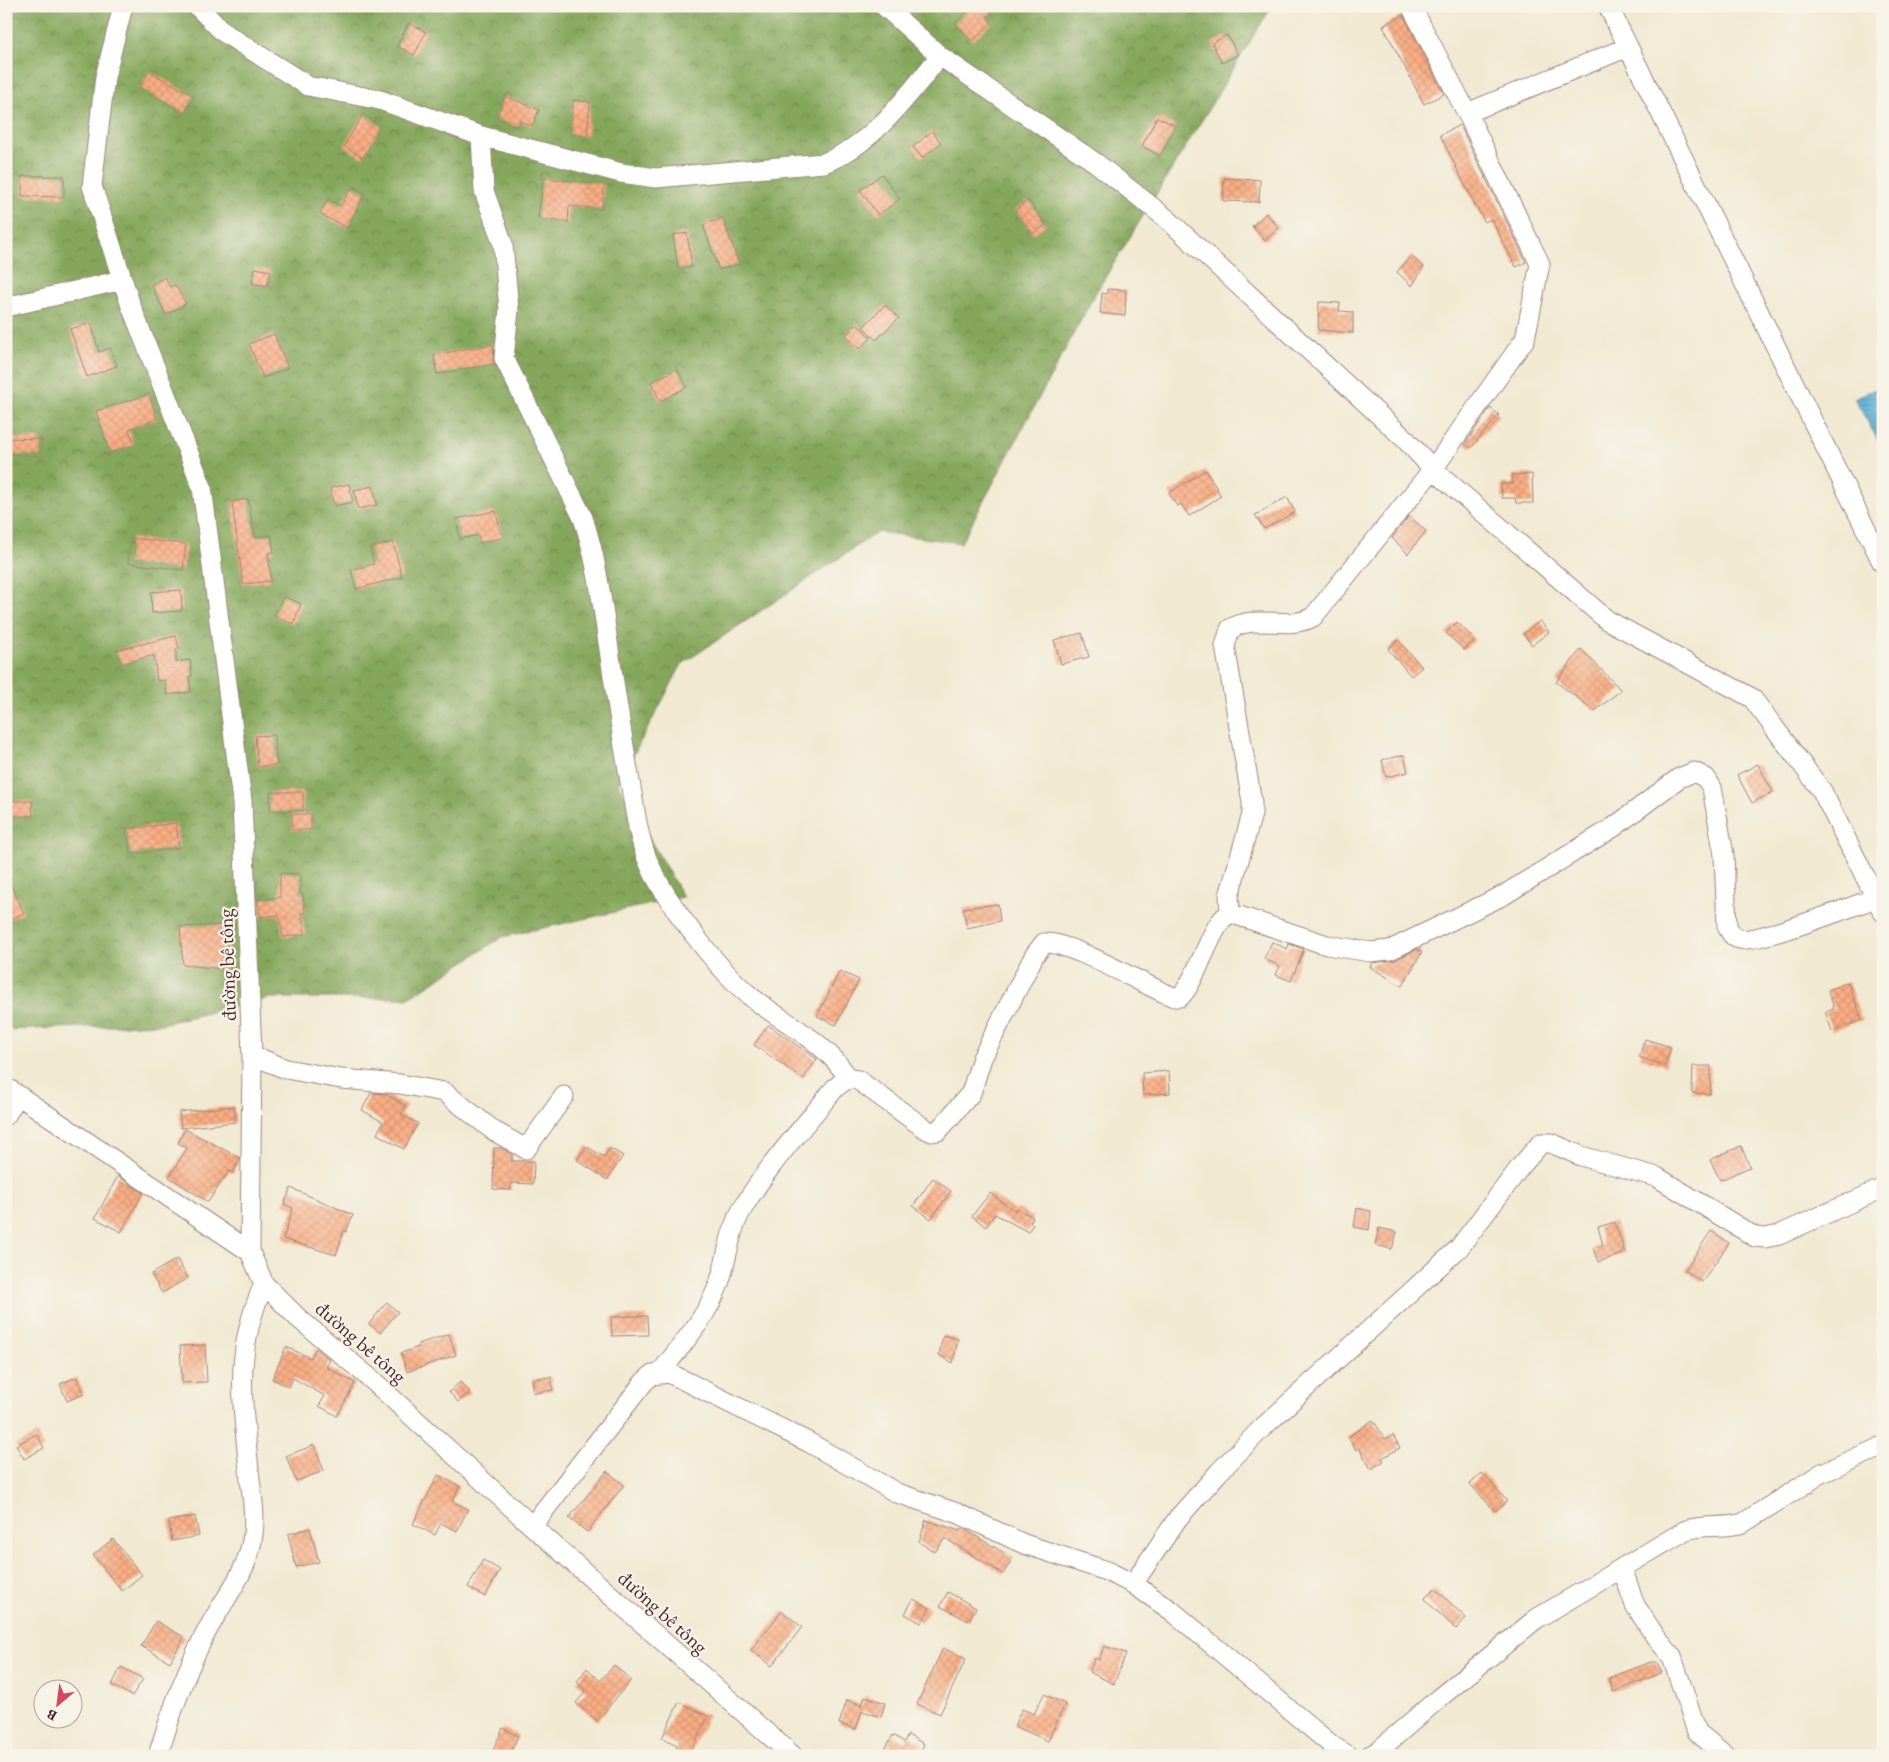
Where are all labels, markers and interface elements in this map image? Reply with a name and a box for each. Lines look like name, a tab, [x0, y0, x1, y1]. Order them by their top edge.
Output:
street label: đường bê tông	[212, 908, 242, 1022]
street label: đường bê tông	[310, 1295, 412, 1389]
street label: đường bê tông	[613, 1565, 714, 1659]
north arrow	[32, 1680, 82, 1730]
text: B	[43, 1705, 60, 1725]

